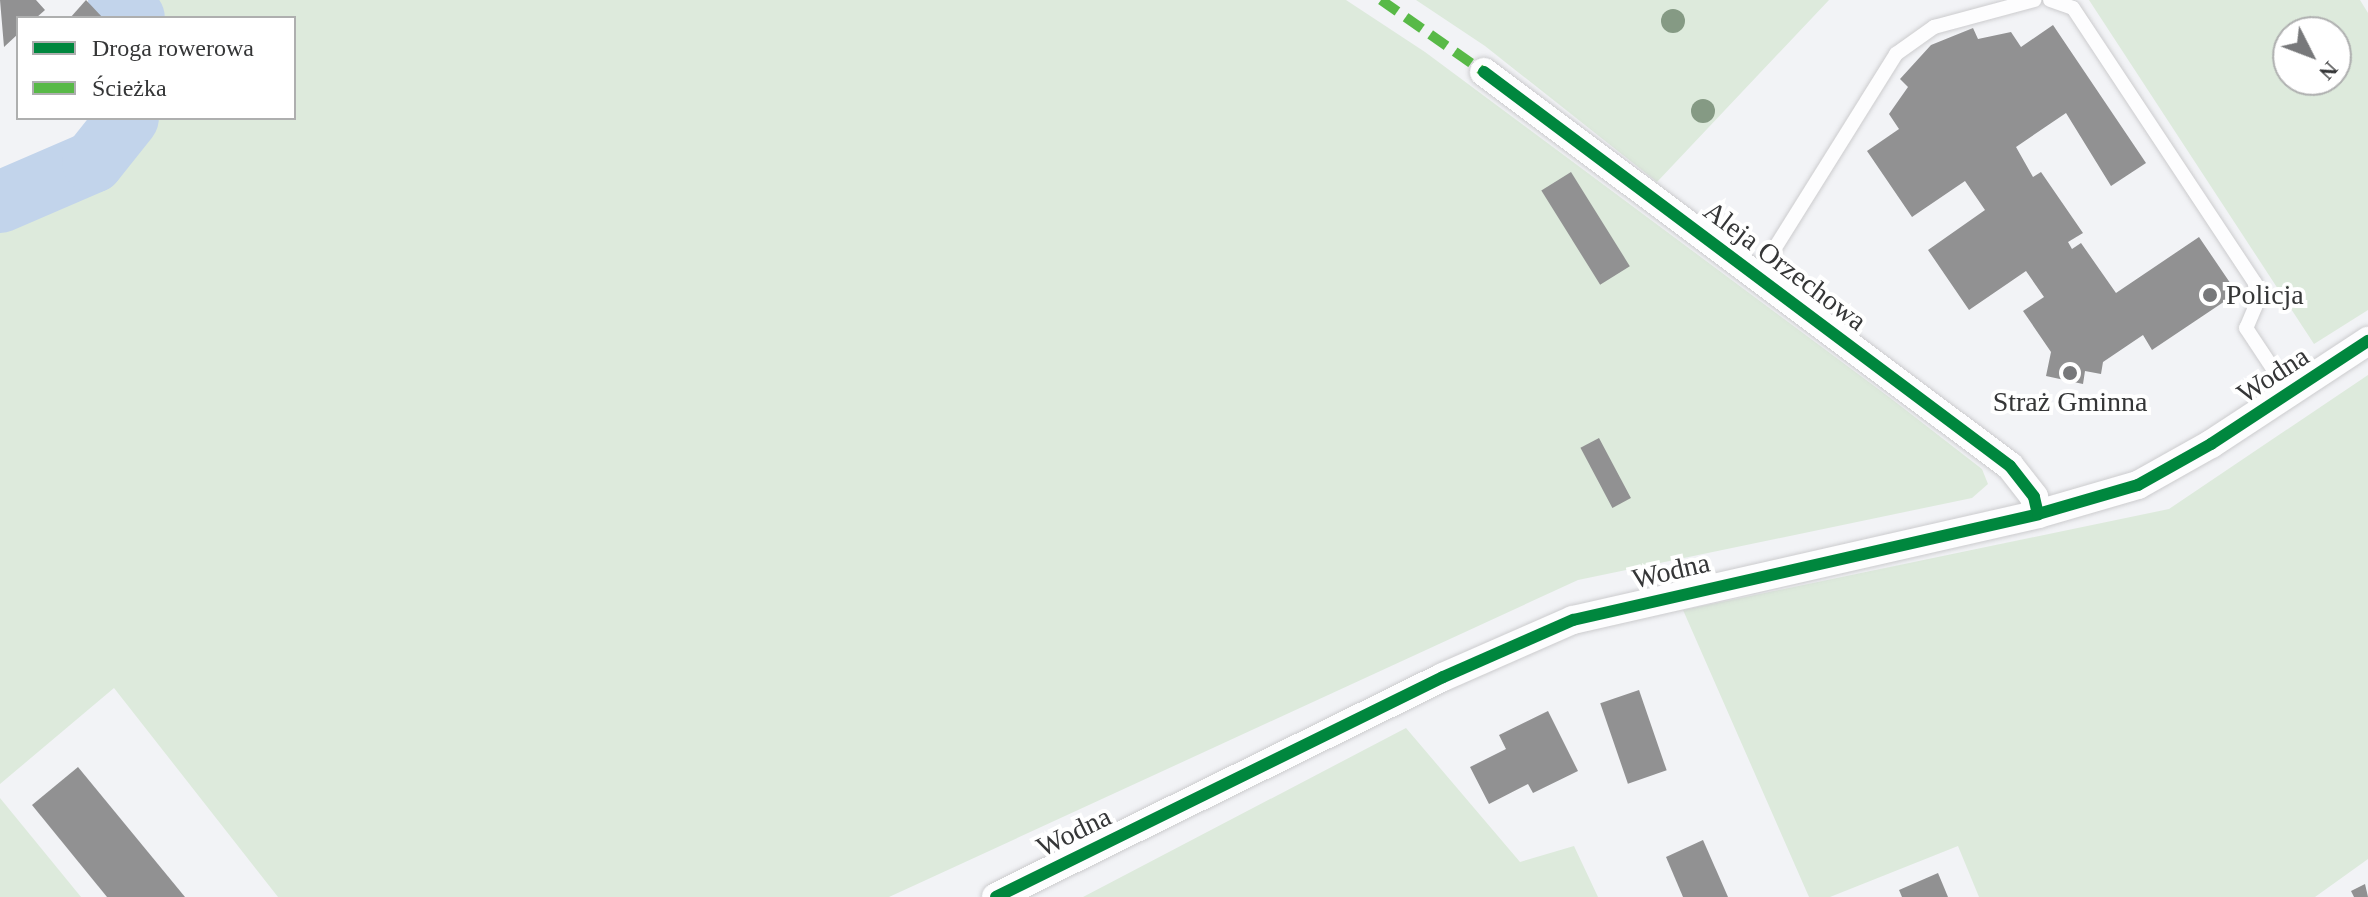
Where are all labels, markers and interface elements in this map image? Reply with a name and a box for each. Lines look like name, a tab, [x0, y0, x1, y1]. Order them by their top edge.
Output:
legend	[16, 16, 296, 120]
north arrow	[2272, 16, 2352, 96]
text: Droga rowerowa	[92, 35, 254, 61]
text: N	[2314, 57, 2343, 85]
text: Ścieżka	[92, 75, 167, 101]
street label: Aleja Orzechowa	[1697, 194, 1873, 338]
place label: Policja	[2226, 278, 2304, 312]
marker: Policja	[2201, 286, 2219, 304]
street label: Wodna	[2231, 340, 2315, 410]
marker: Straż Gminna	[2061, 364, 2079, 382]
place label: Straż Gminna	[1993, 385, 2147, 419]
street label: Wodna	[1629, 546, 1713, 596]
street label: Wodna	[1031, 800, 1117, 864]

